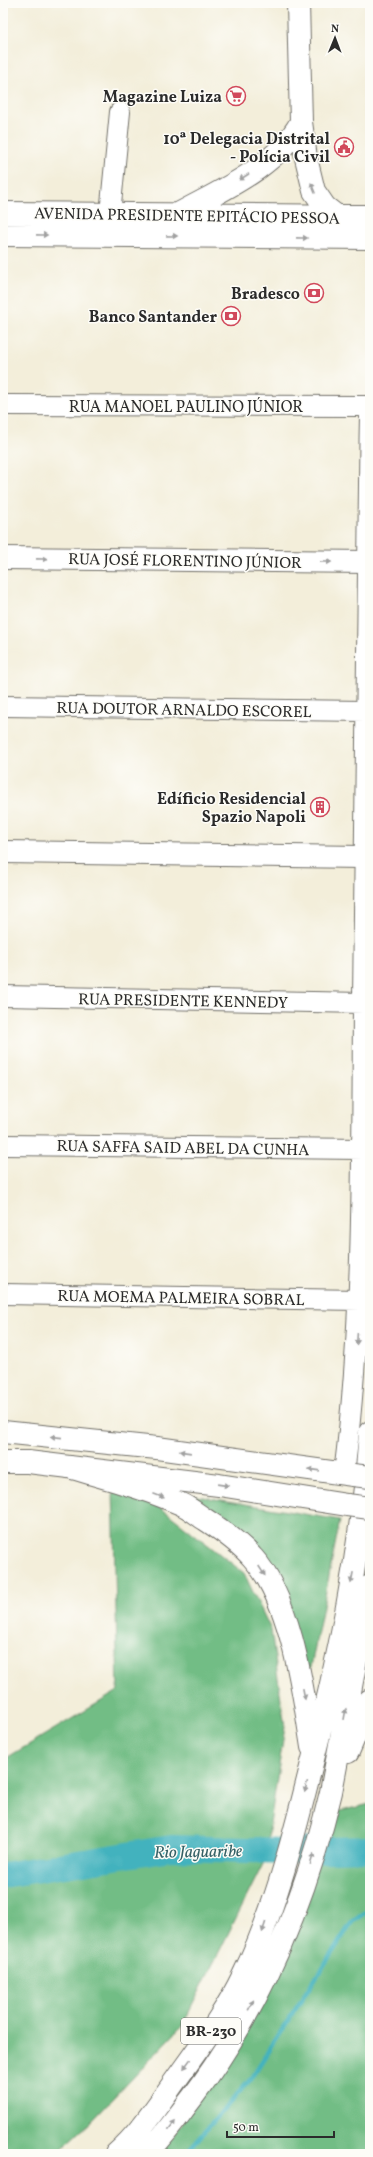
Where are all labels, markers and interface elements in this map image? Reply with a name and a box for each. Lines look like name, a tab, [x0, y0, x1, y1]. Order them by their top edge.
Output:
north arrow	[315, 18, 355, 58]
text: N	[331, 22, 339, 37]
supermarket icon: Magazine Luiza	[225, 85, 247, 107]
place label: Magazine Luiza	[103, 87, 222, 109]
place label: 10ª Delegacia Distrital - Polícia Civil	[163, 129, 331, 169]
public building icon: 10ª Delegacia Distrital - Polícia Civil	[333, 136, 355, 158]
one-way arrow	[239, 173, 249, 181]
one-way arrow	[310, 183, 316, 194]
street label: AVENIDA PRESIDENTE EPITÁCIO PESSOA	[34, 203, 340, 231]
one-way arrow	[36, 232, 49, 238]
one-way arrow	[166, 233, 178, 240]
one-way arrow	[296, 235, 309, 241]
bank icon: Bradesco	[303, 282, 325, 304]
place label: Bradesco	[231, 284, 300, 306]
bank icon: Banco Santander	[220, 305, 242, 327]
place label: Banco Santander	[89, 307, 217, 329]
street label: RUA MANOEL PAULINO JÚNIOR	[69, 397, 303, 419]
street label: RUA JOSÉ FLORENTINO JÚNIOR	[68, 549, 302, 575]
one-way arrow	[36, 556, 49, 562]
one-way arrow	[320, 559, 333, 565]
street label: RUA DOUTOR ARNALDO ESCOREL	[56, 698, 312, 724]
place label: Edíficio Residencial Spazio Napoli	[157, 789, 307, 829]
building icon: Edíficio Residencial Spazio Napoli	[309, 796, 331, 818]
street label: RUA PRESIDENTE KENNEDY	[78, 989, 288, 1015]
street label: RUA SAFFA SAID ABEL DA CUNHA	[56, 1136, 310, 1162]
street label: RUA MOEMA PALMEIRA SOBRAL	[57, 1286, 305, 1312]
one-way arrow	[353, 1333, 360, 1345]
one-way arrow	[50, 1433, 62, 1440]
one-way arrow	[179, 1449, 191, 1455]
one-way arrow	[308, 1467, 320, 1473]
one-way arrow	[217, 1482, 229, 1488]
one-way arrow	[154, 1493, 166, 1499]
one-way arrow	[258, 1566, 266, 1577]
one-way arrow	[349, 1572, 355, 1584]
one-way arrow	[301, 1687, 307, 1700]
one-way arrow	[342, 1708, 348, 1721]
one-way arrow	[303, 1781, 309, 1793]
water label: Rio Jaguaribe	[154, 1840, 243, 1865]
one-way arrow	[309, 1853, 315, 1865]
one-way arrow	[261, 1921, 267, 1933]
one-way arrow	[248, 1999, 255, 2011]
road number: BR-230	[181, 2018, 241, 2044]
one-way arrow	[183, 2059, 191, 2069]
scale bar	[227, 2113, 334, 2139]
one-way arrow	[168, 2119, 176, 2130]
text: 50 m	[233, 2120, 259, 2136]

